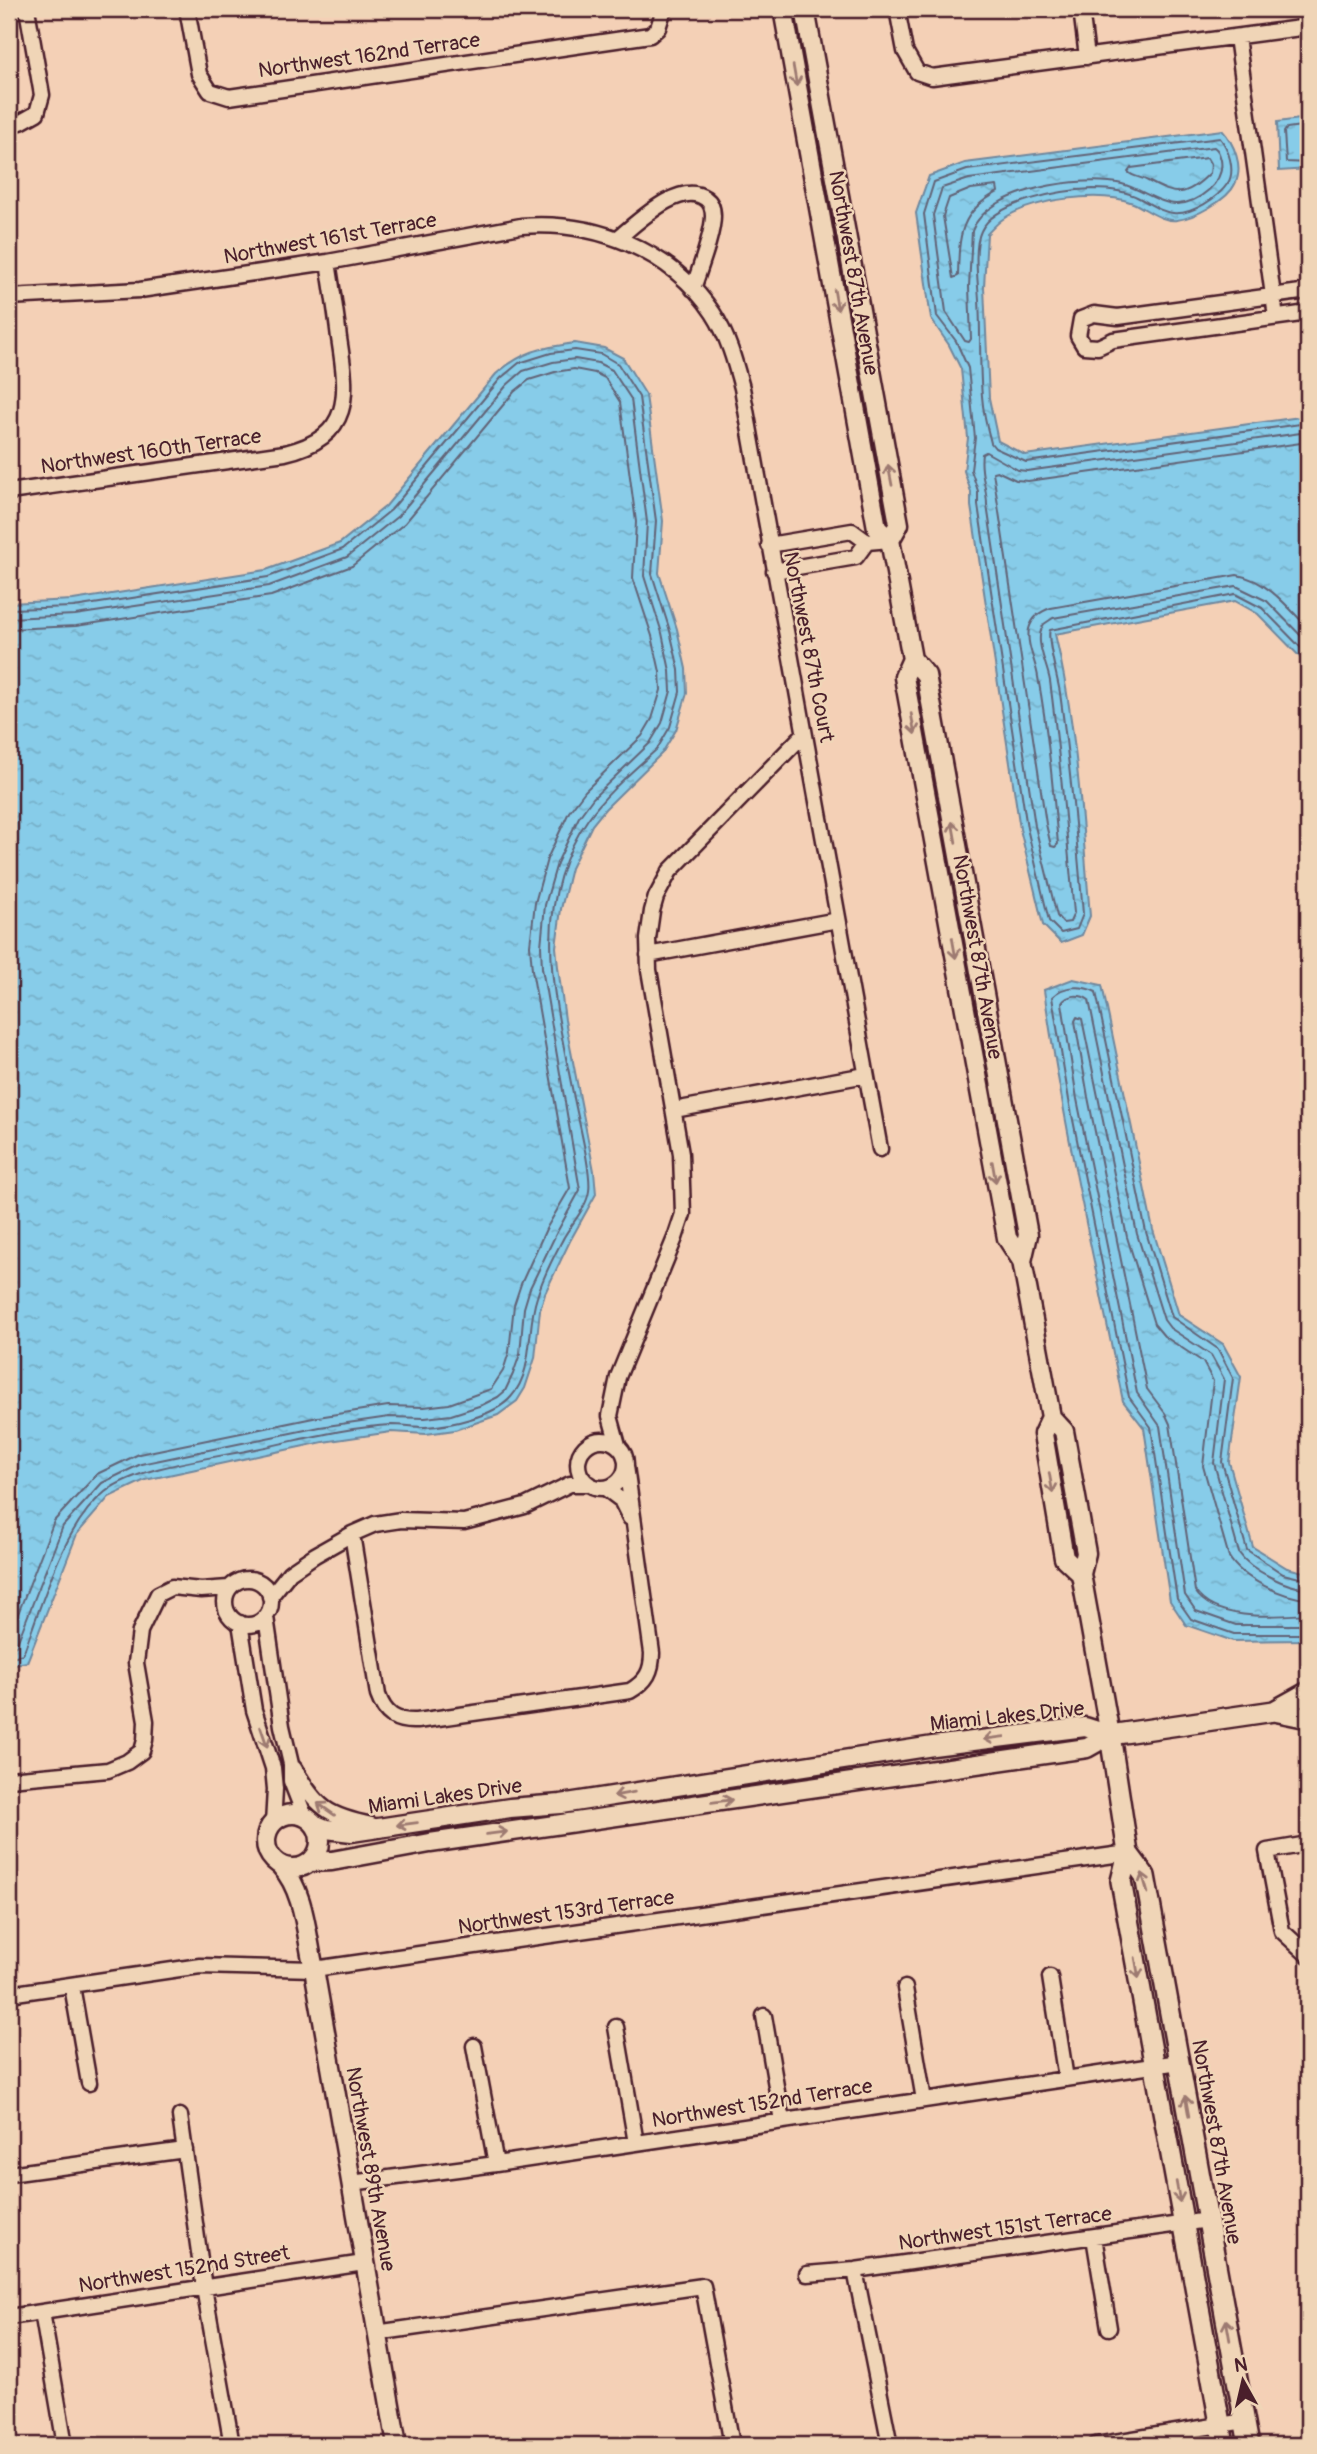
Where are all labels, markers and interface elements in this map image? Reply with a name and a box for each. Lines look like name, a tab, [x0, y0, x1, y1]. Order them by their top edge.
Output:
street label: Northwest 162nd Terrace	[256, 26, 482, 84]
one-way arrow	[789, 64, 802, 87]
street label: Northwest 87th Avenue	[822, 169, 885, 378]
street label: Northwest 161st Terrace	[221, 206, 439, 271]
one-way arrow	[830, 288, 843, 311]
street label: Northwest 160th Terrace	[39, 423, 264, 480]
one-way arrow	[882, 464, 896, 487]
street label: Northwest 87th Court	[777, 550, 840, 745]
one-way arrow	[907, 713, 920, 735]
one-way arrow	[947, 821, 960, 844]
street label: Northwest 87th Avenue	[946, 853, 1009, 1062]
one-way arrow	[948, 936, 961, 959]
one-way arrow	[988, 1160, 1002, 1183]
one-way arrow	[1045, 1471, 1058, 1494]
street label: Miami Lakes Drive	[929, 1695, 1086, 1738]
one-way arrow	[259, 1725, 271, 1747]
one-way arrow	[984, 1732, 1006, 1745]
street label: Miami Lakes Drive	[366, 1772, 524, 1821]
one-way arrow	[613, 1788, 636, 1801]
one-way arrow	[711, 1795, 733, 1808]
one-way arrow	[317, 1802, 336, 1816]
one-way arrow	[397, 1817, 419, 1830]
one-way arrow	[485, 1826, 508, 1839]
one-way arrow	[1138, 1872, 1151, 1894]
street label: Northwest 153rd Terrace	[456, 1884, 677, 1941]
one-way arrow	[1131, 1956, 1144, 1979]
street label: Northwest 87th Avenue	[1185, 2038, 1248, 2247]
street label: Northwest 89th Avenue	[339, 2065, 402, 2274]
street label: Northwest 152nd Terrace	[650, 2073, 875, 2134]
one-way arrow	[1180, 2095, 1193, 2118]
one-way arrow	[1171, 2180, 1185, 2203]
street label: Northwest 151st Terrace	[897, 2200, 1114, 2257]
street label: Northwest 152nd Street	[77, 2239, 292, 2300]
one-way arrow	[1221, 2319, 1234, 2342]
north arrow	[1208, 2346, 1278, 2416]
text: N	[1233, 2352, 1249, 2378]

